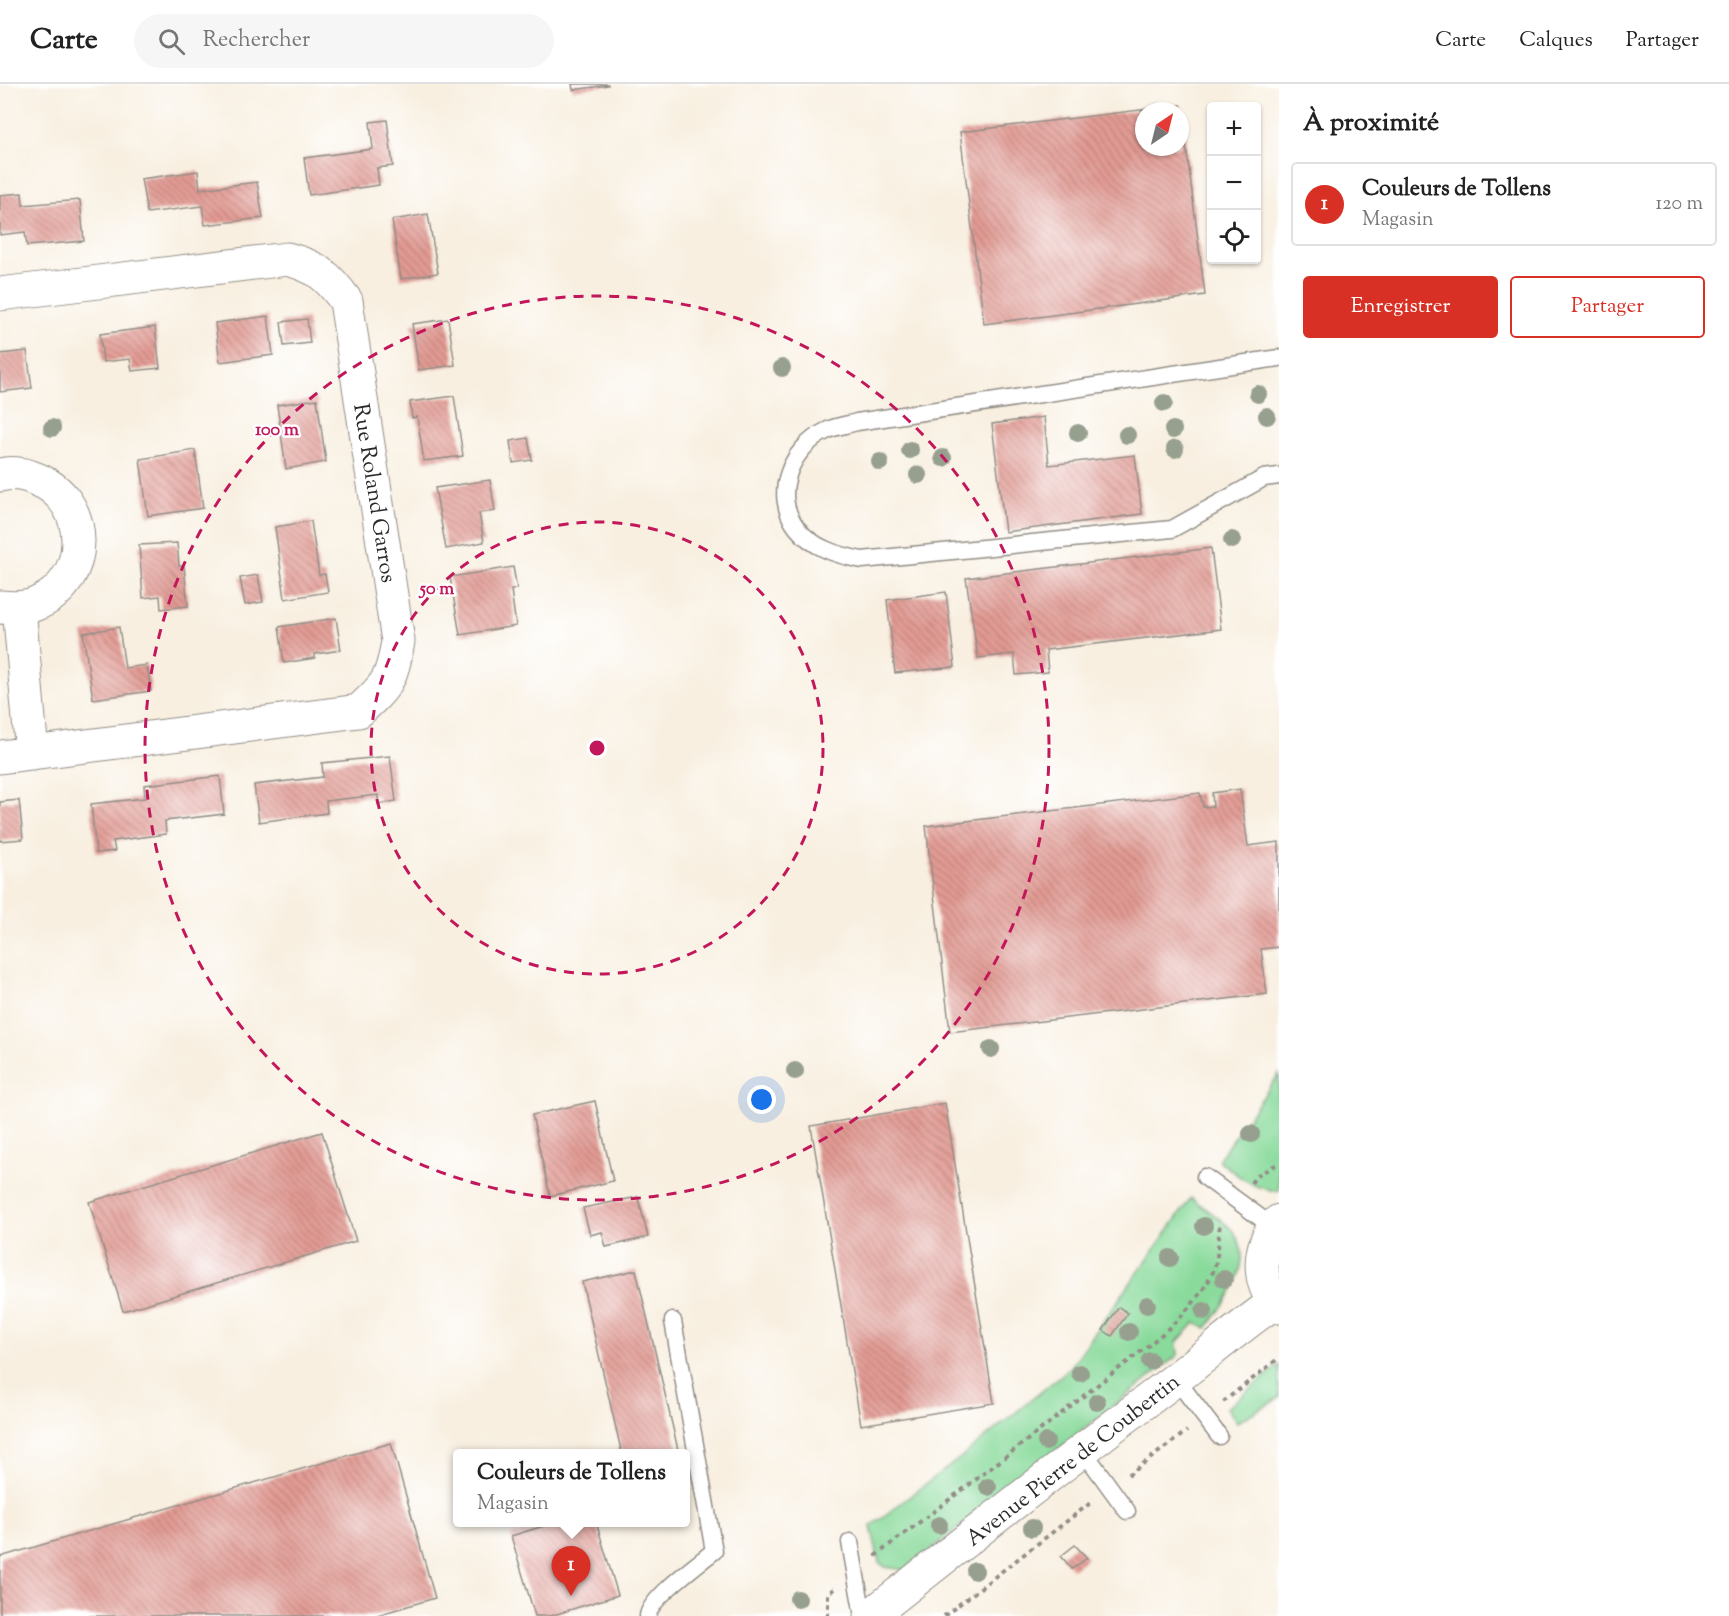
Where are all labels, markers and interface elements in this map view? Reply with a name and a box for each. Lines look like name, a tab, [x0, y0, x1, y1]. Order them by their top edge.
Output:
search box	[134, 14, 554, 68]
text: Carte	[30, 21, 98, 61]
icon: search	[155, 25, 188, 58]
text: Rechercher	[203, 25, 310, 57]
text: Carte	[1435, 26, 1486, 56]
text: Calques	[1519, 26, 1593, 56]
text: Partager	[1626, 26, 1699, 56]
north arrow	[1135, 102, 1189, 156]
map controls	[1207, 102, 1261, 264]
button: +	[1207, 102, 1261, 156]
text: À proximité	[1303, 105, 1439, 142]
button: −	[1207, 156, 1261, 210]
text: Couleurs de Tollens	[1362, 174, 1551, 206]
text: 1	[1321, 190, 1328, 219]
text: 120 m	[1655, 190, 1703, 219]
text: Magasin	[1362, 206, 1434, 235]
button: locate	[1207, 210, 1261, 264]
button: Enregistrer	[1303, 276, 1498, 338]
button: Partager	[1510, 276, 1705, 338]
street label: Rue Roland Garros	[343, 402, 403, 585]
text: 100 m	[255, 418, 299, 444]
text: 50 m	[418, 577, 454, 603]
centre of rings	[587, 738, 607, 758]
your location	[747, 1085, 776, 1114]
street label: Avenue Pierre de Coubertin	[960, 1367, 1188, 1555]
popup	[453, 1449, 690, 1527]
text: Couleurs de Tollens	[477, 1458, 666, 1490]
text: Magasin	[477, 1490, 549, 1519]
pin: 1	[552, 1546, 590, 1596]

